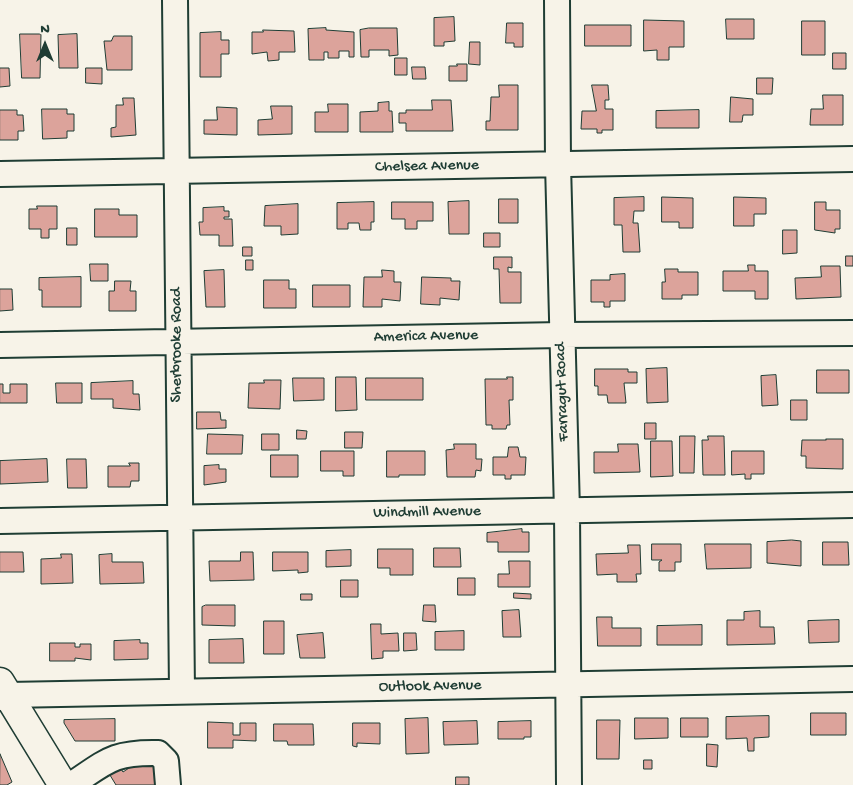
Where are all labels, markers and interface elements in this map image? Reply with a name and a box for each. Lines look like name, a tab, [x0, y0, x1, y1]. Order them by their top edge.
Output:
north arrow	[20, 20, 70, 70]
text: N	[40, 21, 50, 38]
street label: Chelsea Avenue	[375, 156, 479, 178]
street label: Sherbrooke Road	[168, 288, 188, 402]
street label: America Avenue	[374, 326, 478, 348]
street label: Farragut Road	[552, 342, 574, 442]
street label: Windmill Avenue	[373, 502, 481, 524]
street label: Outlook Avenue	[378, 677, 482, 697]

